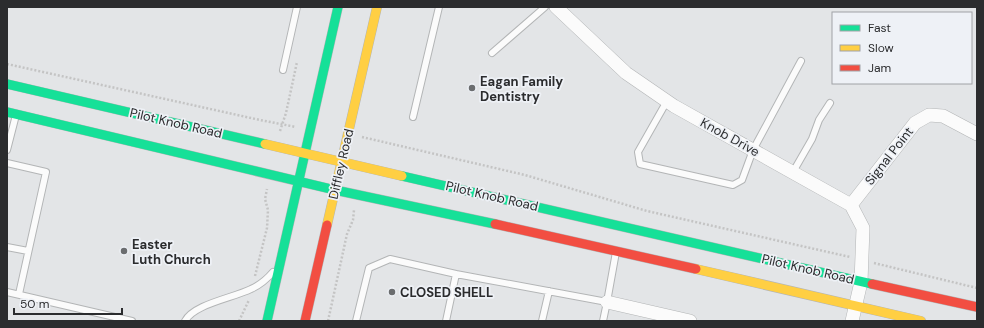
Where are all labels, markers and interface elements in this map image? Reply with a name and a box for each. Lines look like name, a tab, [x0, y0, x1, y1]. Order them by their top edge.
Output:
legend	[832, 12, 972, 84]
text: Fast	[868, 20, 891, 36]
text: Slow	[868, 40, 894, 56]
text: Jam	[868, 60, 891, 76]
place label: Eagan Family Dentistry	[480, 73, 563, 105]
marker: Eagan Family Dentistry	[467, 83, 477, 93]
street label: Pilot Knob Road	[128, 104, 224, 142]
street label: Knob Drive	[697, 114, 763, 160]
street label: Signal Point	[861, 123, 917, 189]
street label: Diffley Road	[325, 127, 357, 201]
street label: Pilot Knob Road	[444, 177, 540, 215]
place label: Easter Luth Church	[132, 236, 211, 268]
marker: Easter Luth Church	[119, 246, 129, 256]
street label: Pilot Knob Road	[760, 250, 856, 288]
place label: CLOSED SHELL	[400, 284, 493, 301]
marker: CLOSED SHELL	[387, 287, 397, 297]
scale bar	[14, 290, 122, 316]
text: 50 m	[20, 296, 49, 312]

